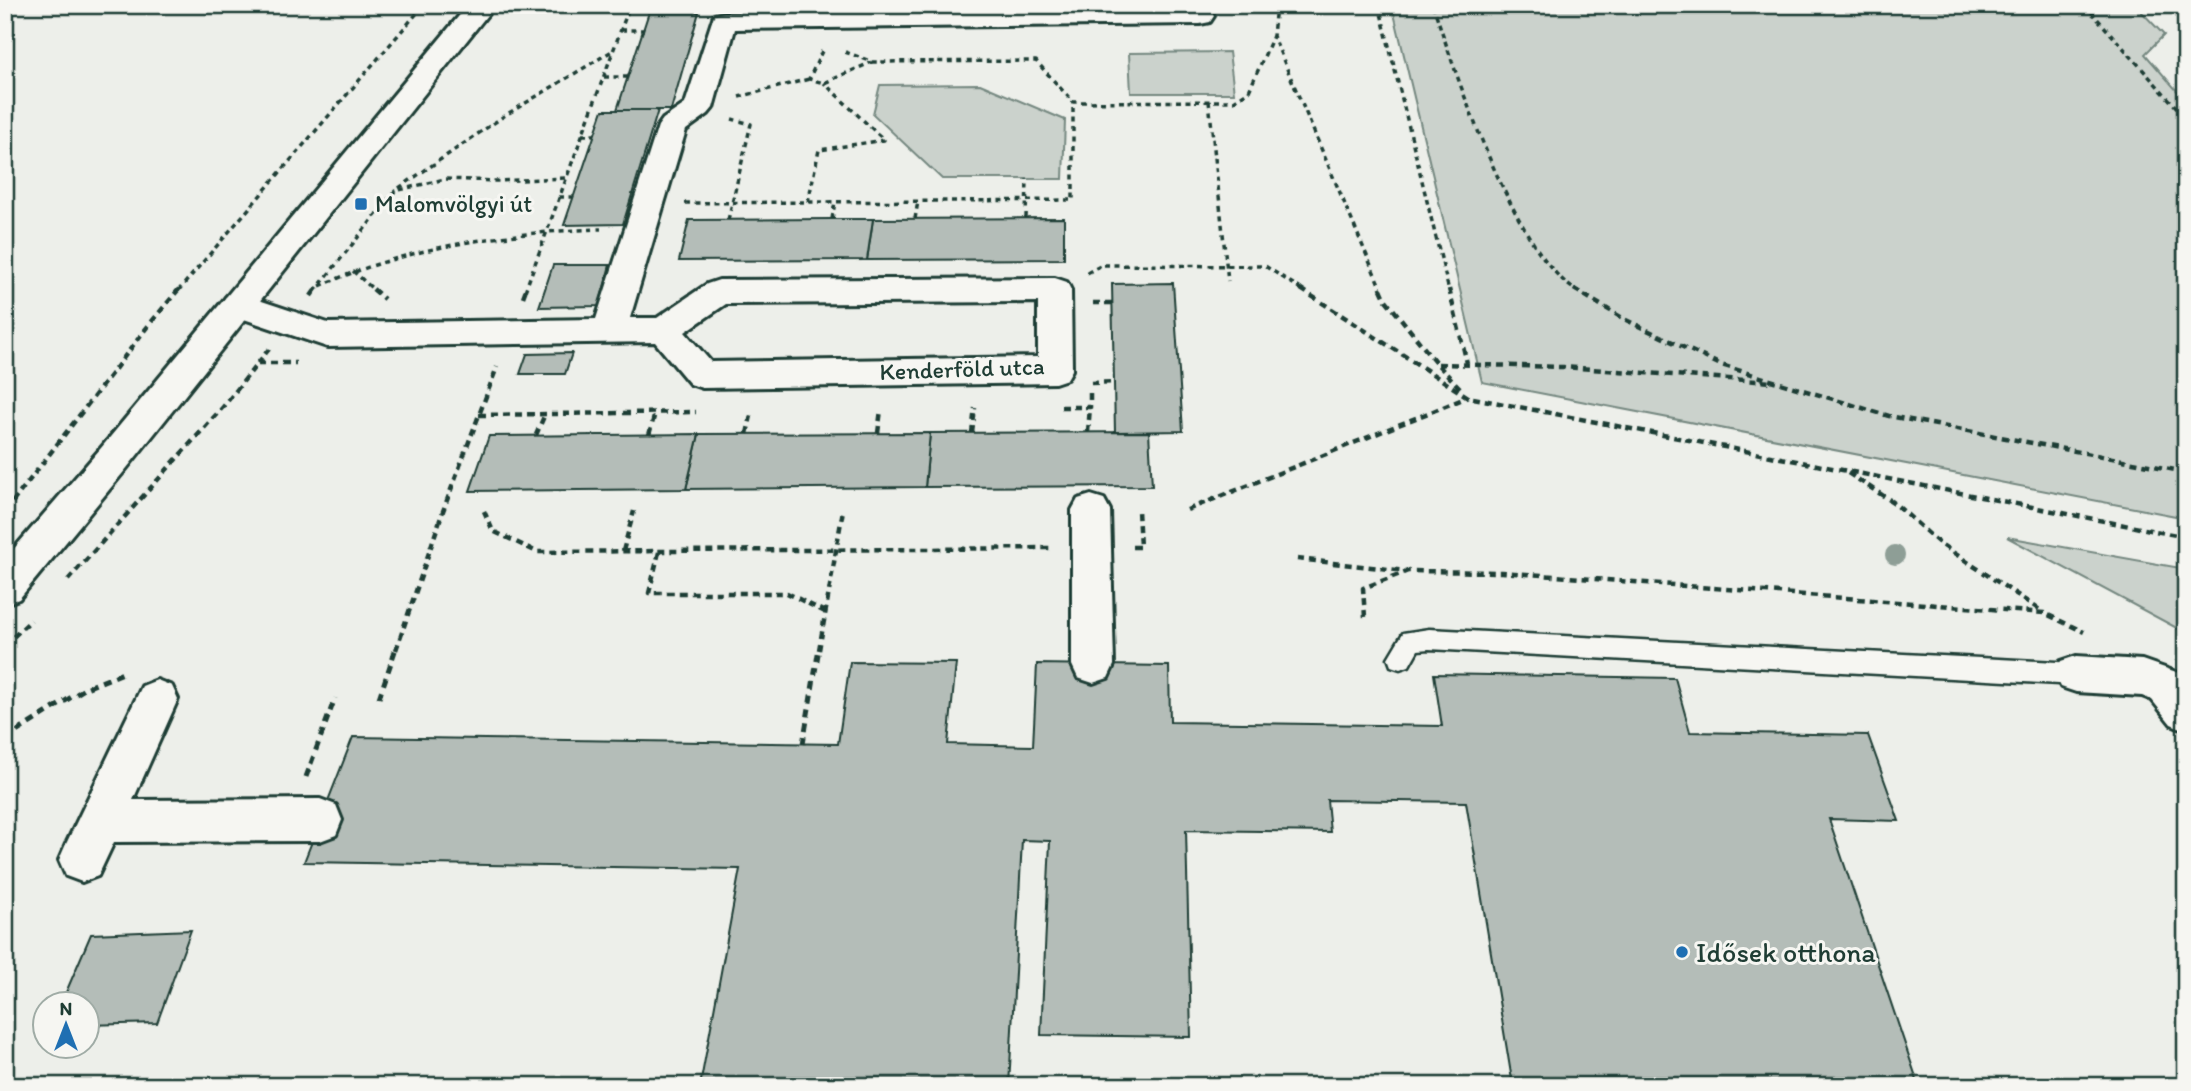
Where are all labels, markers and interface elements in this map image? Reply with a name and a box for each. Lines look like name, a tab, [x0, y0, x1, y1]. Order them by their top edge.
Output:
place label: Malomvölgyi út	[375, 189, 532, 218]
marker: Malomvölgyi út	[353, 196, 369, 212]
street label: Kenderföld utca	[879, 351, 1045, 386]
place label: Idősek otthona	[1696, 935, 1876, 969]
marker: Idősek otthona	[1674, 944, 1690, 960]
north arrow	[32, 990, 102, 1060]
text: N	[60, 997, 72, 1020]

